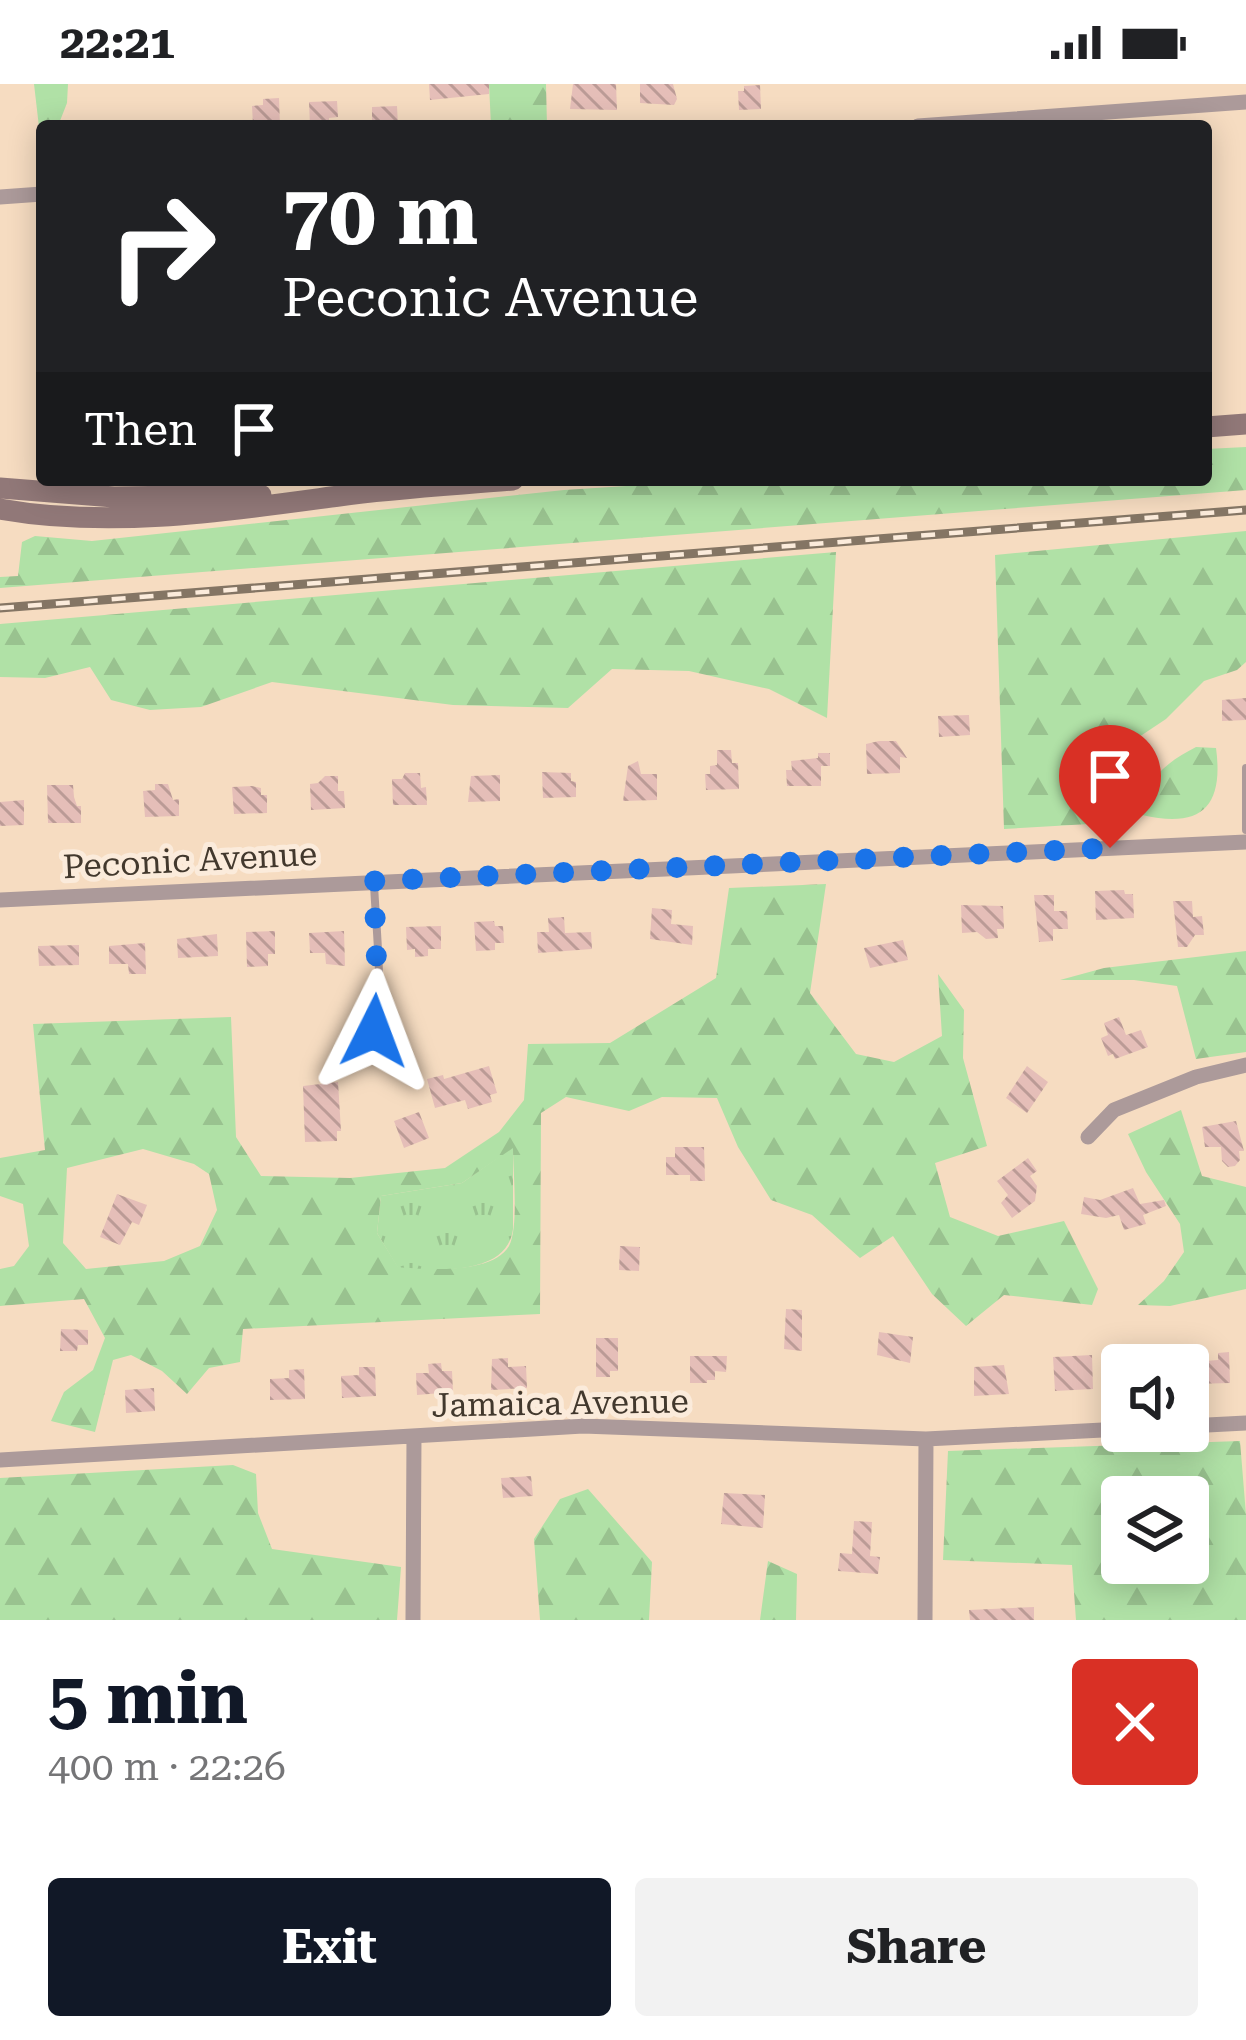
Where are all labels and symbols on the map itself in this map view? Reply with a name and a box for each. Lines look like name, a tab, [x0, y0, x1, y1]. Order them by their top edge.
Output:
pin	[1059, 725, 1161, 848]
street label: Peconic Avenue	[62, 834, 318, 886]
position arrow	[311, 968, 437, 1094]
street label: Jamaica Avenue	[431, 1381, 689, 1425]

